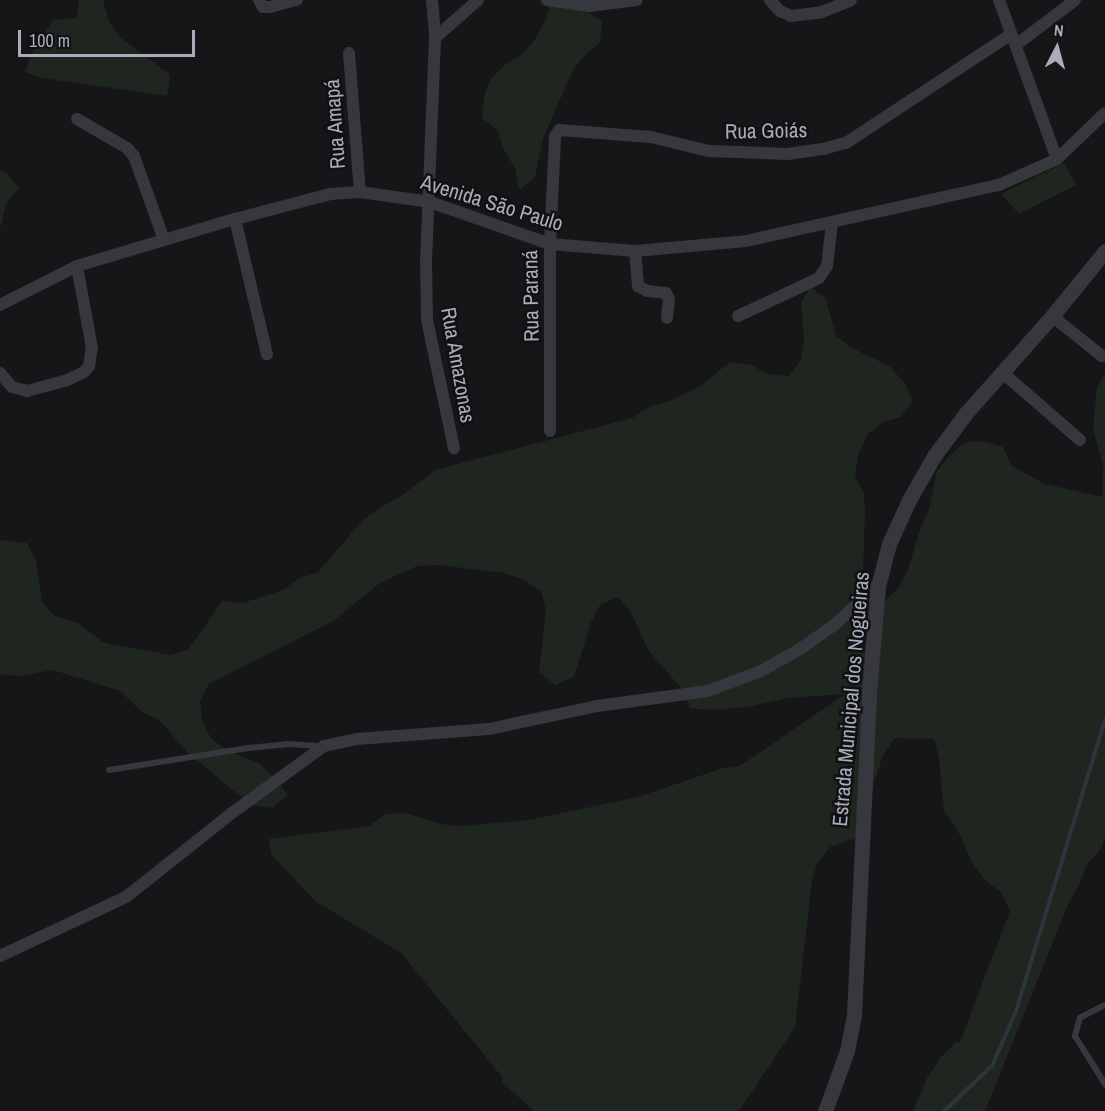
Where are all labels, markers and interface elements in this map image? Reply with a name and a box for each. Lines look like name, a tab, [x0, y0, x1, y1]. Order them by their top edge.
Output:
scale bar	[21, 18, 198, 56]
north arrow	[1027, 18, 1087, 78]
text: N	[1053, 19, 1065, 42]
text: 100 m	[29, 28, 70, 53]
street label: Rua Amapá	[319, 78, 351, 170]
street label: Rua Goiás	[725, 118, 807, 144]
street label: Avenida São Paulo	[418, 169, 566, 237]
street label: Rua Paraná	[518, 250, 544, 342]
street label: Rua Amazonas	[435, 305, 481, 425]
street label: Estrada Municipal dos Nogueiras	[827, 571, 875, 827]

